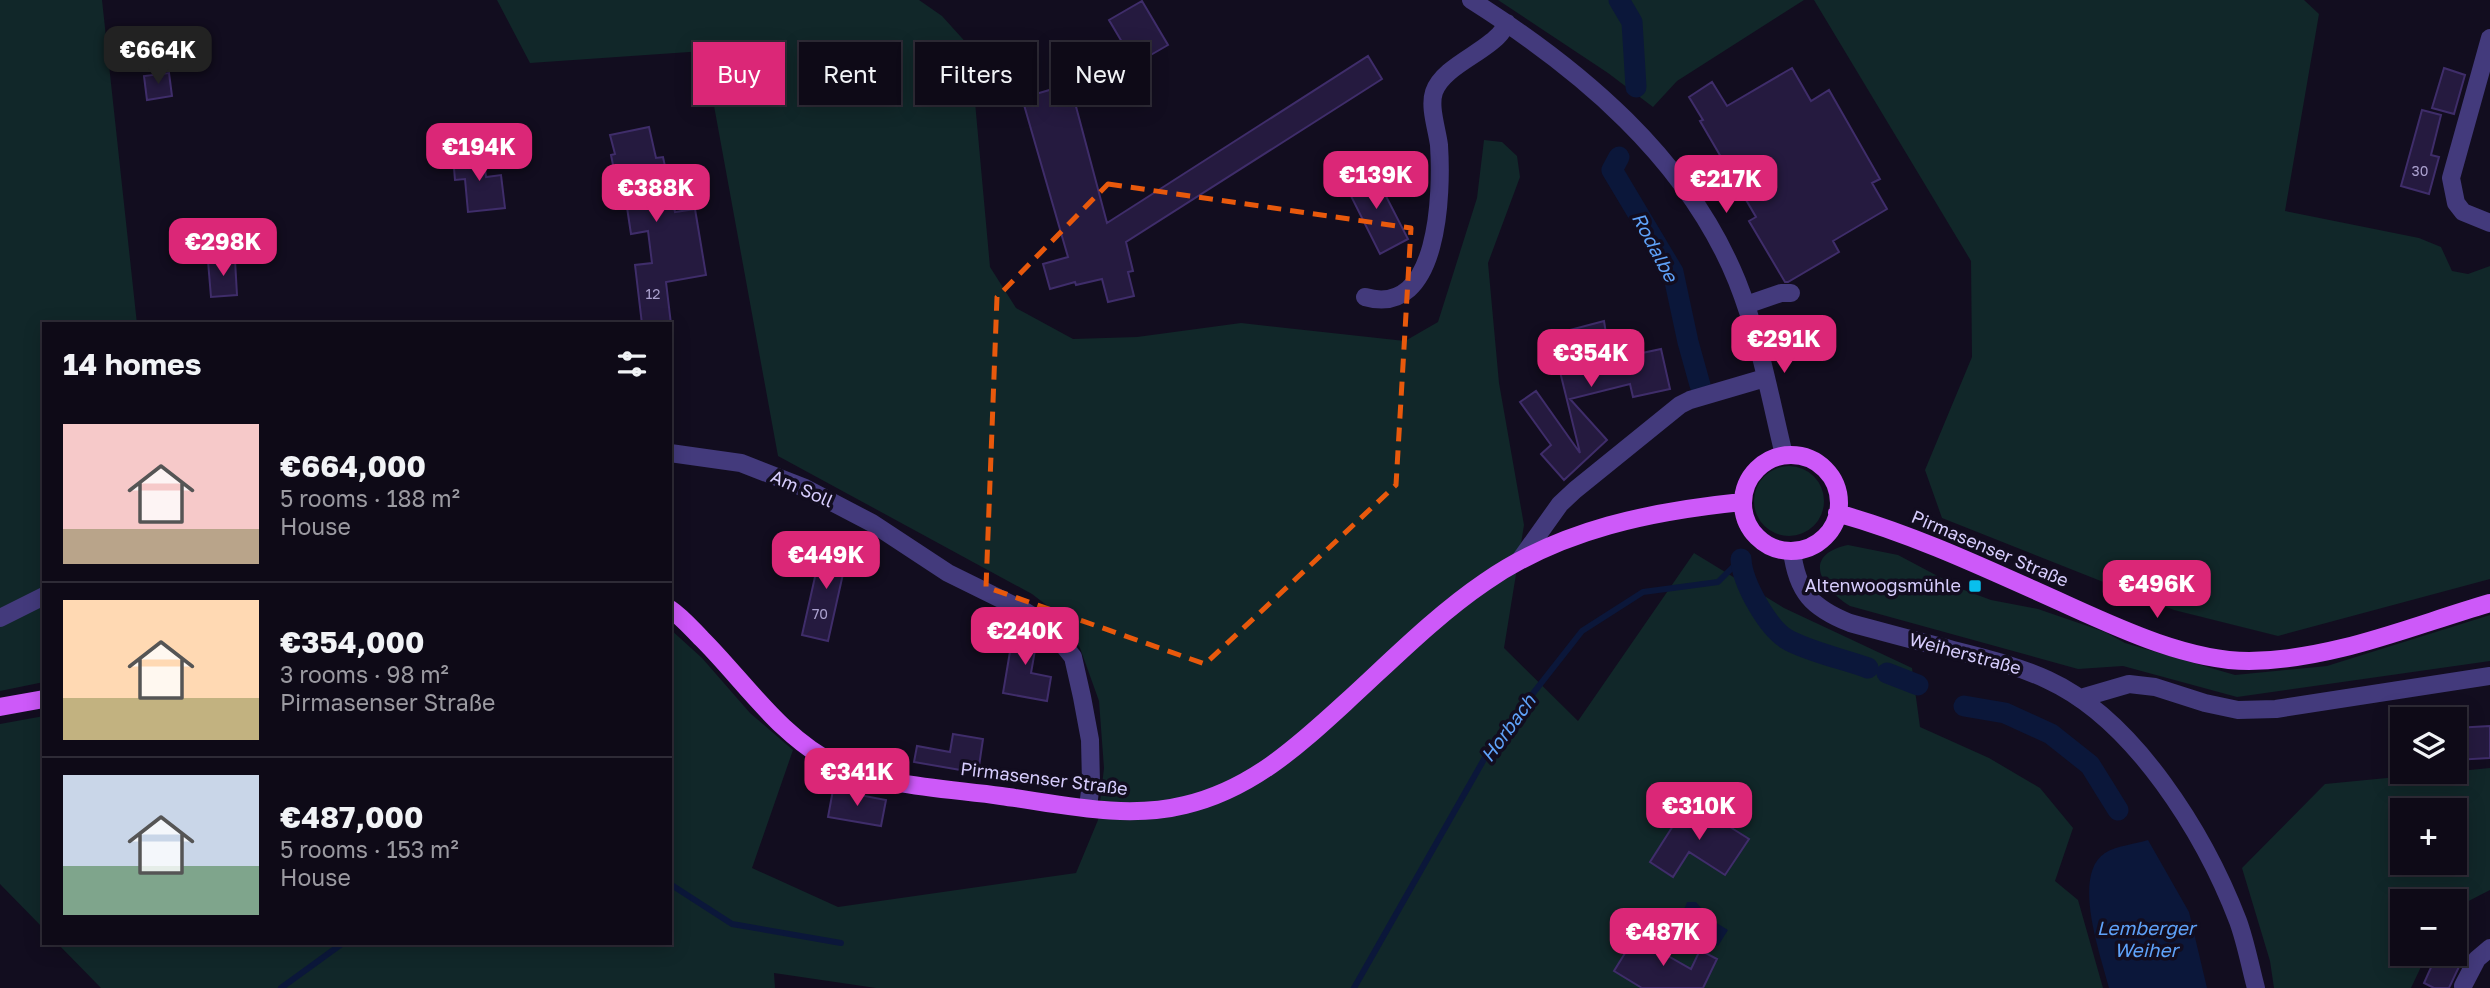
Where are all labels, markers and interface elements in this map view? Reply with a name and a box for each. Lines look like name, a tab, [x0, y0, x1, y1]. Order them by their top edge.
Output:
pin: €664K	[109, 27, 207, 86]
text: €664K	[120, 35, 196, 63]
chip: Buy	[693, 42, 785, 105]
chip: Rent	[799, 42, 901, 105]
chip: Filters	[915, 42, 1037, 105]
chip: New	[1051, 42, 1150, 105]
pin: €194K	[430, 124, 528, 183]
text: €194K	[442, 132, 516, 160]
pin: €139K	[1327, 152, 1425, 211]
pin: €217K	[1677, 156, 1775, 215]
text: €139K	[1339, 160, 1413, 188]
house number: 30	[2412, 162, 2428, 179]
pin: €388K	[607, 164, 705, 224]
text: €217K	[1690, 164, 1762, 192]
text: €388K	[618, 173, 694, 201]
water label: Rodalbe	[1628, 208, 1684, 287]
pin: €298K	[174, 218, 272, 278]
text: €298K	[185, 227, 261, 255]
house number: 12	[646, 285, 660, 302]
pin: €291K	[1735, 316, 1833, 375]
text: €291K	[1747, 324, 1821, 352]
pin: €354K	[1542, 330, 1640, 389]
text: €354K	[1553, 338, 1629, 366]
icon: filters	[613, 345, 651, 383]
text: 14 homes	[63, 346, 202, 382]
text: €664,000	[280, 448, 426, 484]
icon: home	[119, 452, 203, 536]
street label: Am Soll	[768, 465, 837, 512]
text: 5 rooms · 188 m²	[280, 484, 460, 512]
street label: Pirmasenser Straße	[1909, 505, 2072, 591]
text: House	[280, 512, 351, 540]
pin: €449K	[777, 532, 875, 591]
text: €449K	[788, 540, 864, 568]
pin: €496K	[2108, 560, 2206, 620]
text: €496K	[2119, 569, 2195, 597]
place label: Altenwoogsmühle	[1805, 574, 1961, 596]
marker: Altenwoogsmühle	[1967, 578, 1983, 594]
house number: 70	[812, 605, 828, 622]
pin: €240K	[976, 608, 1074, 667]
text: €240K	[987, 616, 1063, 644]
text: €354,000	[280, 624, 425, 660]
icon: home	[119, 628, 203, 712]
street label: Weiherstraße	[1907, 628, 2024, 679]
text: 3 rooms · 98 m²	[280, 660, 449, 688]
text: Pirmasenser Straße	[280, 688, 495, 716]
water label: Horbach	[1475, 688, 1541, 766]
map controls	[2390, 707, 2467, 966]
button: layers	[2390, 707, 2467, 784]
pin: €341K	[808, 748, 906, 808]
text: €341K	[820, 757, 894, 785]
street label: Pirmasenser Straße	[959, 757, 1129, 799]
pin: €310K	[1650, 782, 1748, 842]
text: €310K	[1662, 791, 1736, 819]
button: +	[2390, 798, 2467, 875]
text: €487,000	[280, 799, 424, 835]
icon: home	[119, 803, 203, 887]
text: 5 rooms · 153 m²	[280, 835, 459, 863]
text: House	[280, 863, 351, 891]
button: −	[2390, 889, 2467, 966]
pin: €487K	[1614, 908, 1712, 968]
water label: Lemberger Weiher	[2097, 916, 2198, 961]
text: €487K	[1626, 917, 1700, 945]

